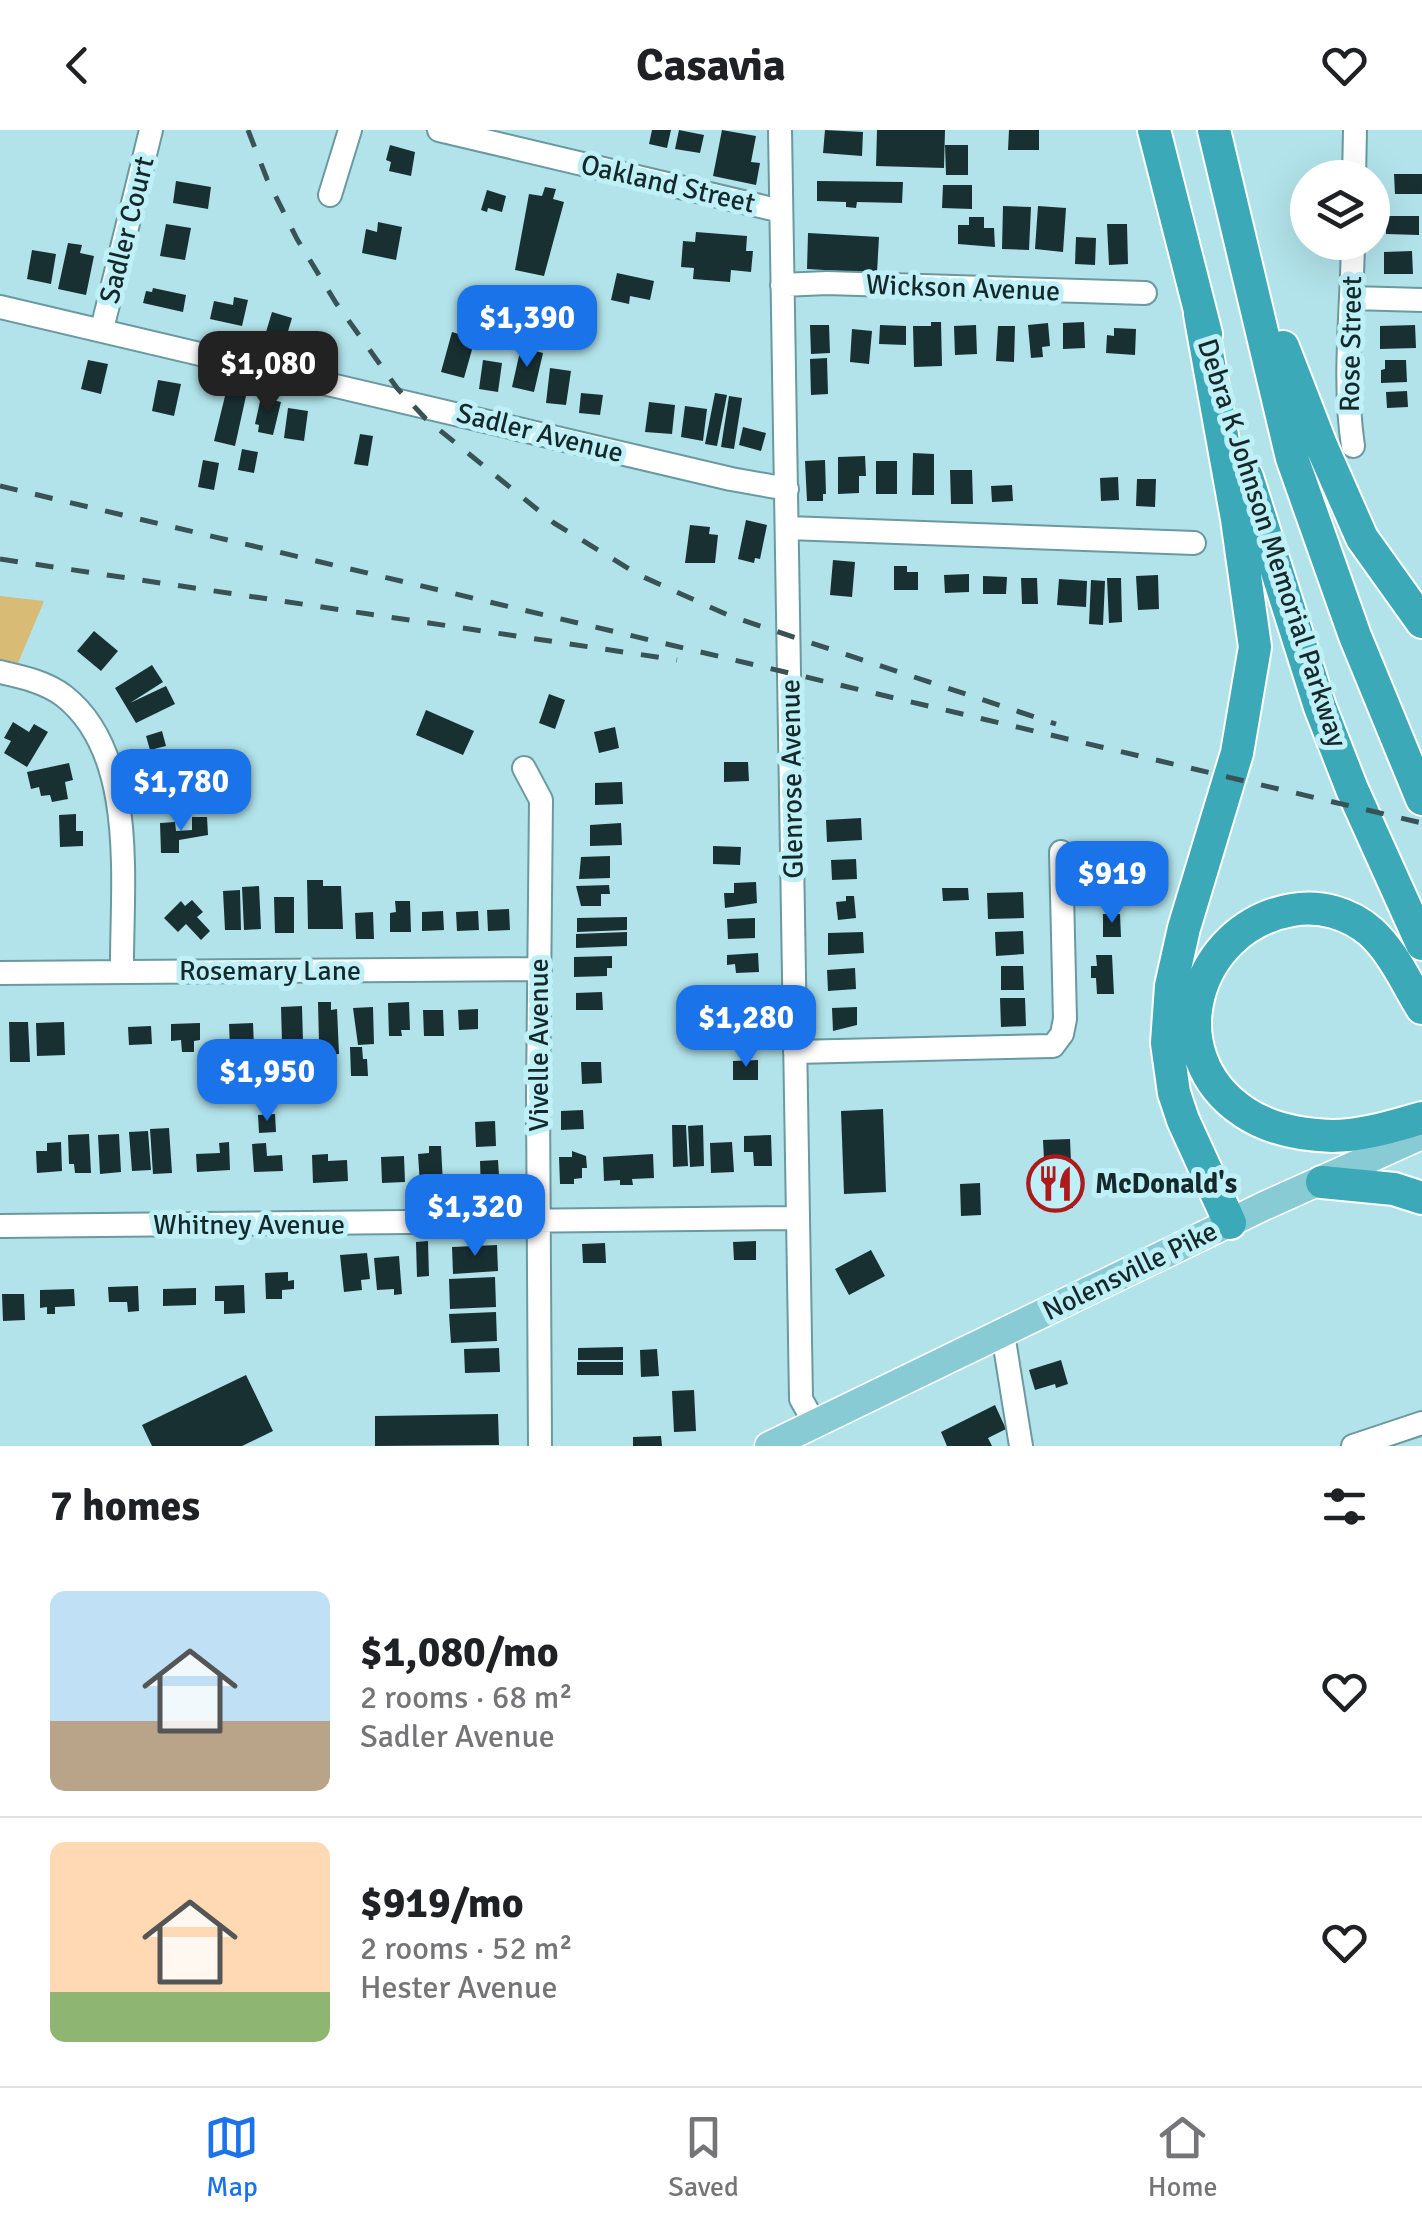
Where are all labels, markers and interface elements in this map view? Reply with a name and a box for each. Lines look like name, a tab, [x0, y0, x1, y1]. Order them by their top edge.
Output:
icon: back	[50, 38, 105, 93]
text: Casavia	[636, 38, 786, 93]
icon: heart	[1317, 38, 1372, 93]
street label: Oakland Street	[578, 147, 759, 221]
street label: Sadler Court	[92, 153, 162, 307]
map controls	[1290, 160, 1390, 260]
button: layers	[1290, 160, 1390, 260]
street label: Wickson Avenue	[865, 268, 1061, 308]
street label: Rose Street	[1333, 275, 1369, 412]
pin: $1,390	[446, 285, 608, 370]
text: $1,390	[479, 298, 575, 337]
pin: $1,080	[187, 331, 349, 416]
street label: Debra K Johnson Memorial Parkway	[1190, 335, 1354, 751]
text: $1,080	[220, 344, 316, 383]
street label: Sadler Avenue	[453, 396, 627, 470]
street label: Glenrose Avenue	[773, 679, 811, 879]
pin: $1,780	[100, 749, 262, 834]
text: $1,780	[133, 762, 229, 801]
pin: $919	[1053, 841, 1171, 926]
text: $919	[1077, 854, 1147, 893]
street label: Rosemary Lane	[179, 954, 361, 988]
street label: Vivelle Avenue	[522, 958, 556, 1132]
pin: $1,280	[665, 985, 827, 1070]
text: $1,280	[698, 998, 794, 1037]
pin: $1,950	[186, 1039, 348, 1124]
text: $1,950	[219, 1052, 315, 1091]
restaurant icon: McDonald's	[1026, 1154, 1086, 1214]
place label: McDonald's	[1095, 1167, 1237, 1201]
pin: $1,320	[394, 1174, 556, 1259]
text: $1,320	[427, 1187, 523, 1226]
street label: Whitney Avenue	[153, 1208, 345, 1242]
street label: Nolensville Pike	[1037, 1214, 1223, 1328]
icon: filters	[1317, 1479, 1372, 1534]
text: 7 homes	[50, 1481, 200, 1532]
text: $1,080/mo	[360, 1627, 559, 1678]
icon: home	[130, 1631, 250, 1751]
icon: heart	[1317, 1664, 1372, 1719]
text: 2 rooms · 68 m²	[360, 1678, 573, 1717]
text: Sadler Avenue	[360, 1717, 555, 1756]
text: $919/mo	[360, 1878, 524, 1929]
icon: home	[130, 1882, 250, 2002]
icon: heart	[1317, 1915, 1372, 1970]
text: 2 rooms · 52 m²	[360, 1929, 573, 1968]
text: Hester Avenue	[360, 1968, 557, 2007]
tab: Map	[204, 2110, 259, 2204]
tab: Saved	[668, 2110, 739, 2204]
tab: Home	[1148, 2110, 1218, 2204]

